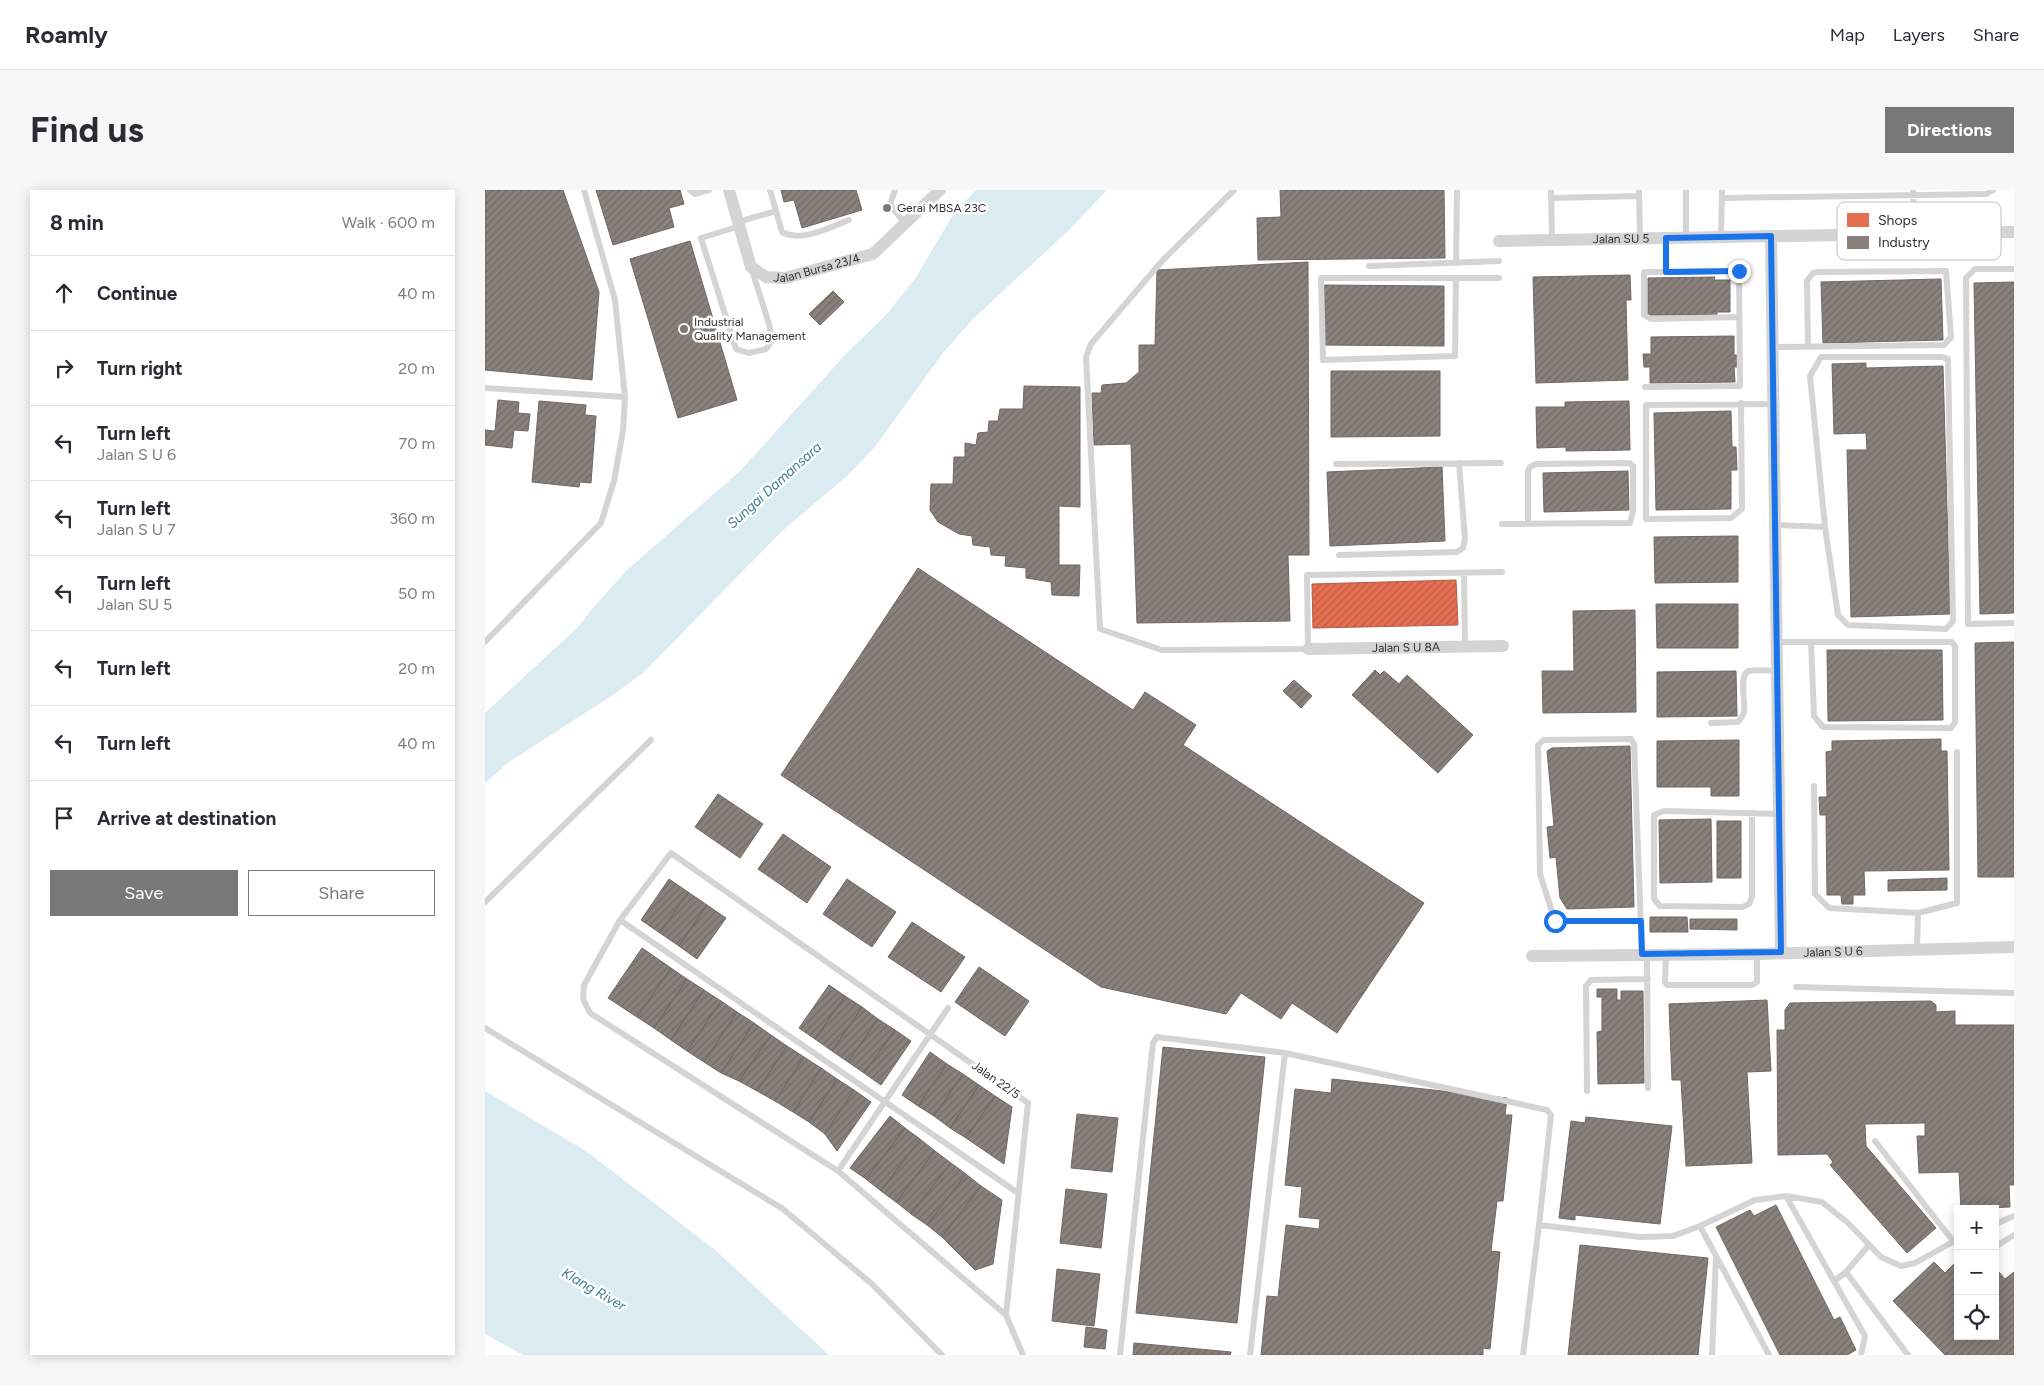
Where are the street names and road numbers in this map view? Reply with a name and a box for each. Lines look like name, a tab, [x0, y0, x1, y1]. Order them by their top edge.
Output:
street label: Jalan SU 5	[1593, 231, 1649, 246]
street label: Jalan Bursa 23/4	[773, 251, 862, 285]
street label: Jalan S U 8A	[1372, 640, 1440, 655]
street label: Jalan S U 6	[1803, 944, 1863, 960]
street label: Jalan 22/5	[969, 1058, 1023, 1102]

